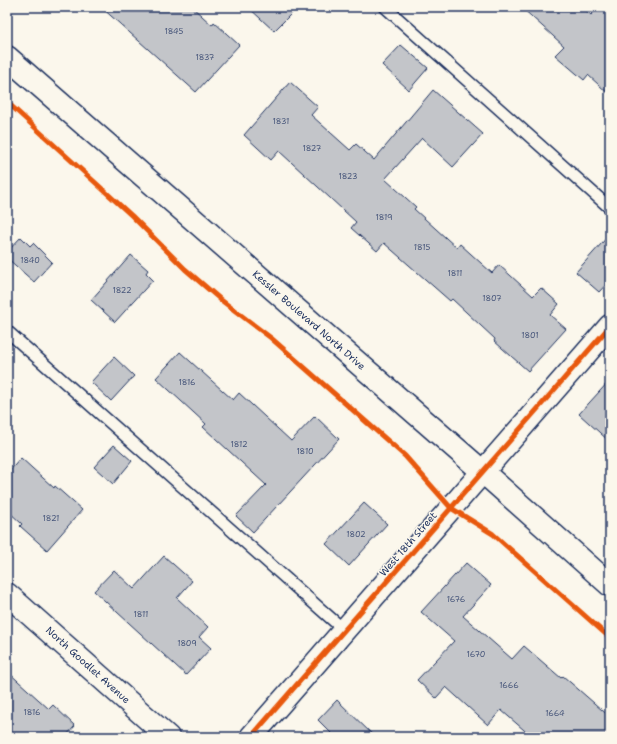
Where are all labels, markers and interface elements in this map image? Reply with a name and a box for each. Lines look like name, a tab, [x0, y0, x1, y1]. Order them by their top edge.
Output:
house number: 1845	[165, 26, 183, 37]
house number: 1837	[196, 52, 215, 63]
house number: 1831	[273, 116, 289, 127]
house number: 1827	[303, 143, 322, 154]
house number: 1823	[338, 171, 358, 182]
house number: 1819	[375, 212, 393, 223]
house number: 1815	[414, 242, 430, 253]
house number: 1840	[20, 255, 40, 266]
street label: Kessler Boulevard North Drive	[250, 267, 368, 373]
house number: 1811	[448, 268, 462, 279]
house number: 1822	[112, 285, 132, 296]
house number: 1807	[482, 293, 502, 304]
house number: 1801	[521, 330, 539, 341]
house number: 1816	[178, 377, 196, 388]
house number: 1812	[230, 439, 248, 450]
house number: 1810	[296, 446, 314, 457]
street label: West 18th Street	[376, 509, 440, 579]
house number: 1821	[43, 513, 59, 524]
house number: 1802	[346, 529, 366, 540]
house number: 1676	[447, 594, 466, 605]
house number: 1811	[134, 609, 148, 620]
street label: North Goodlet Avenue	[43, 624, 133, 707]
house number: 1809	[177, 638, 197, 649]
house number: 1670	[467, 649, 485, 660]
house number: 1666	[499, 680, 519, 691]
house number: 1816	[23, 707, 41, 718]
house number: 1664	[545, 708, 565, 719]

